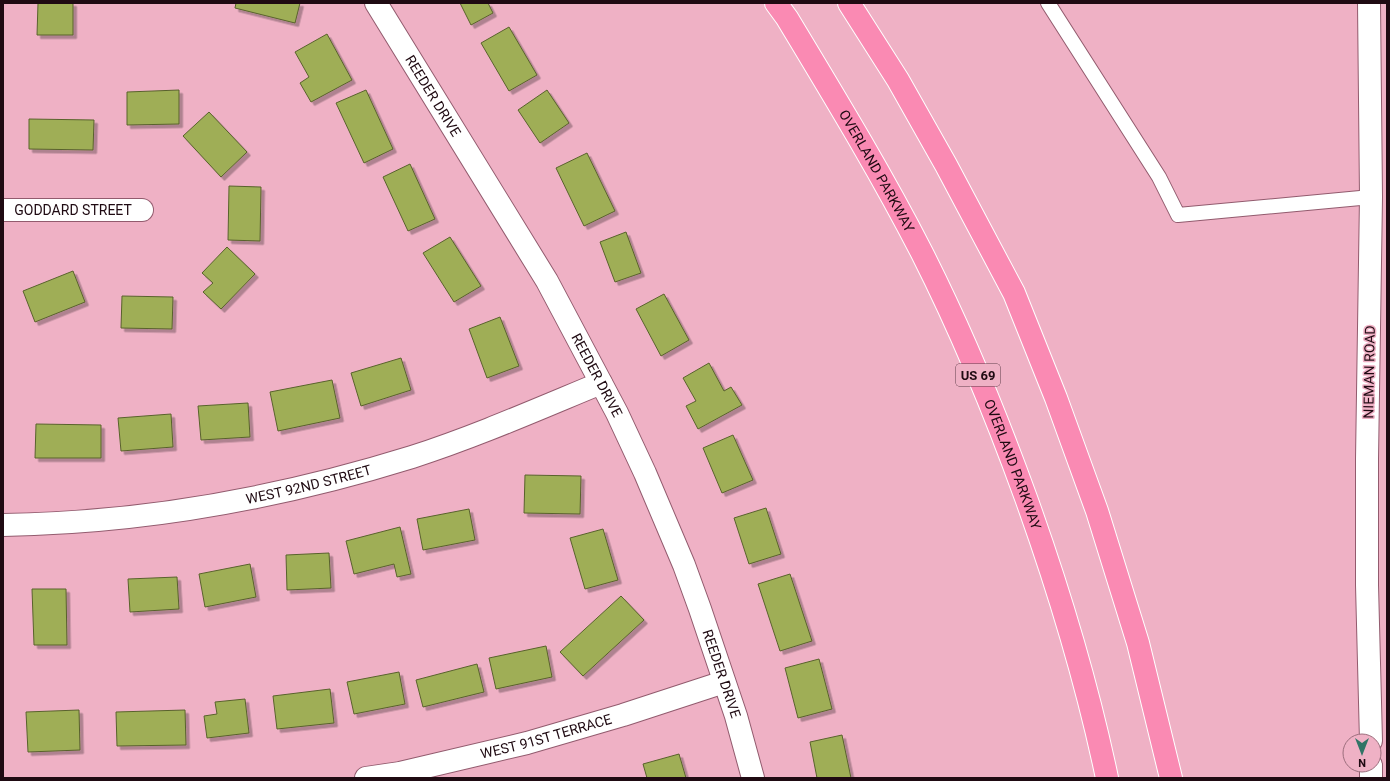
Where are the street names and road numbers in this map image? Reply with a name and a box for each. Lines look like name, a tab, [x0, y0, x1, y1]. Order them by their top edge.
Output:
street label: REEDER DRIVE	[402, 52, 464, 139]
street label: OVERLAND PARKWAY	[836, 107, 918, 235]
street label: GODDARD STREET	[14, 202, 132, 218]
street label: NIEMAN ROAD	[1360, 325, 1378, 419]
street label: REEDER DRIVE	[568, 331, 626, 420]
road number: US 69	[956, 364, 1000, 386]
street label: OVERLAND PARKWAY	[981, 397, 1045, 532]
street label: WEST 92ND STREET	[245, 461, 374, 507]
street label: REEDER DRIVE	[699, 627, 744, 720]
street label: WEST 91ST TERRACE	[479, 711, 614, 762]

